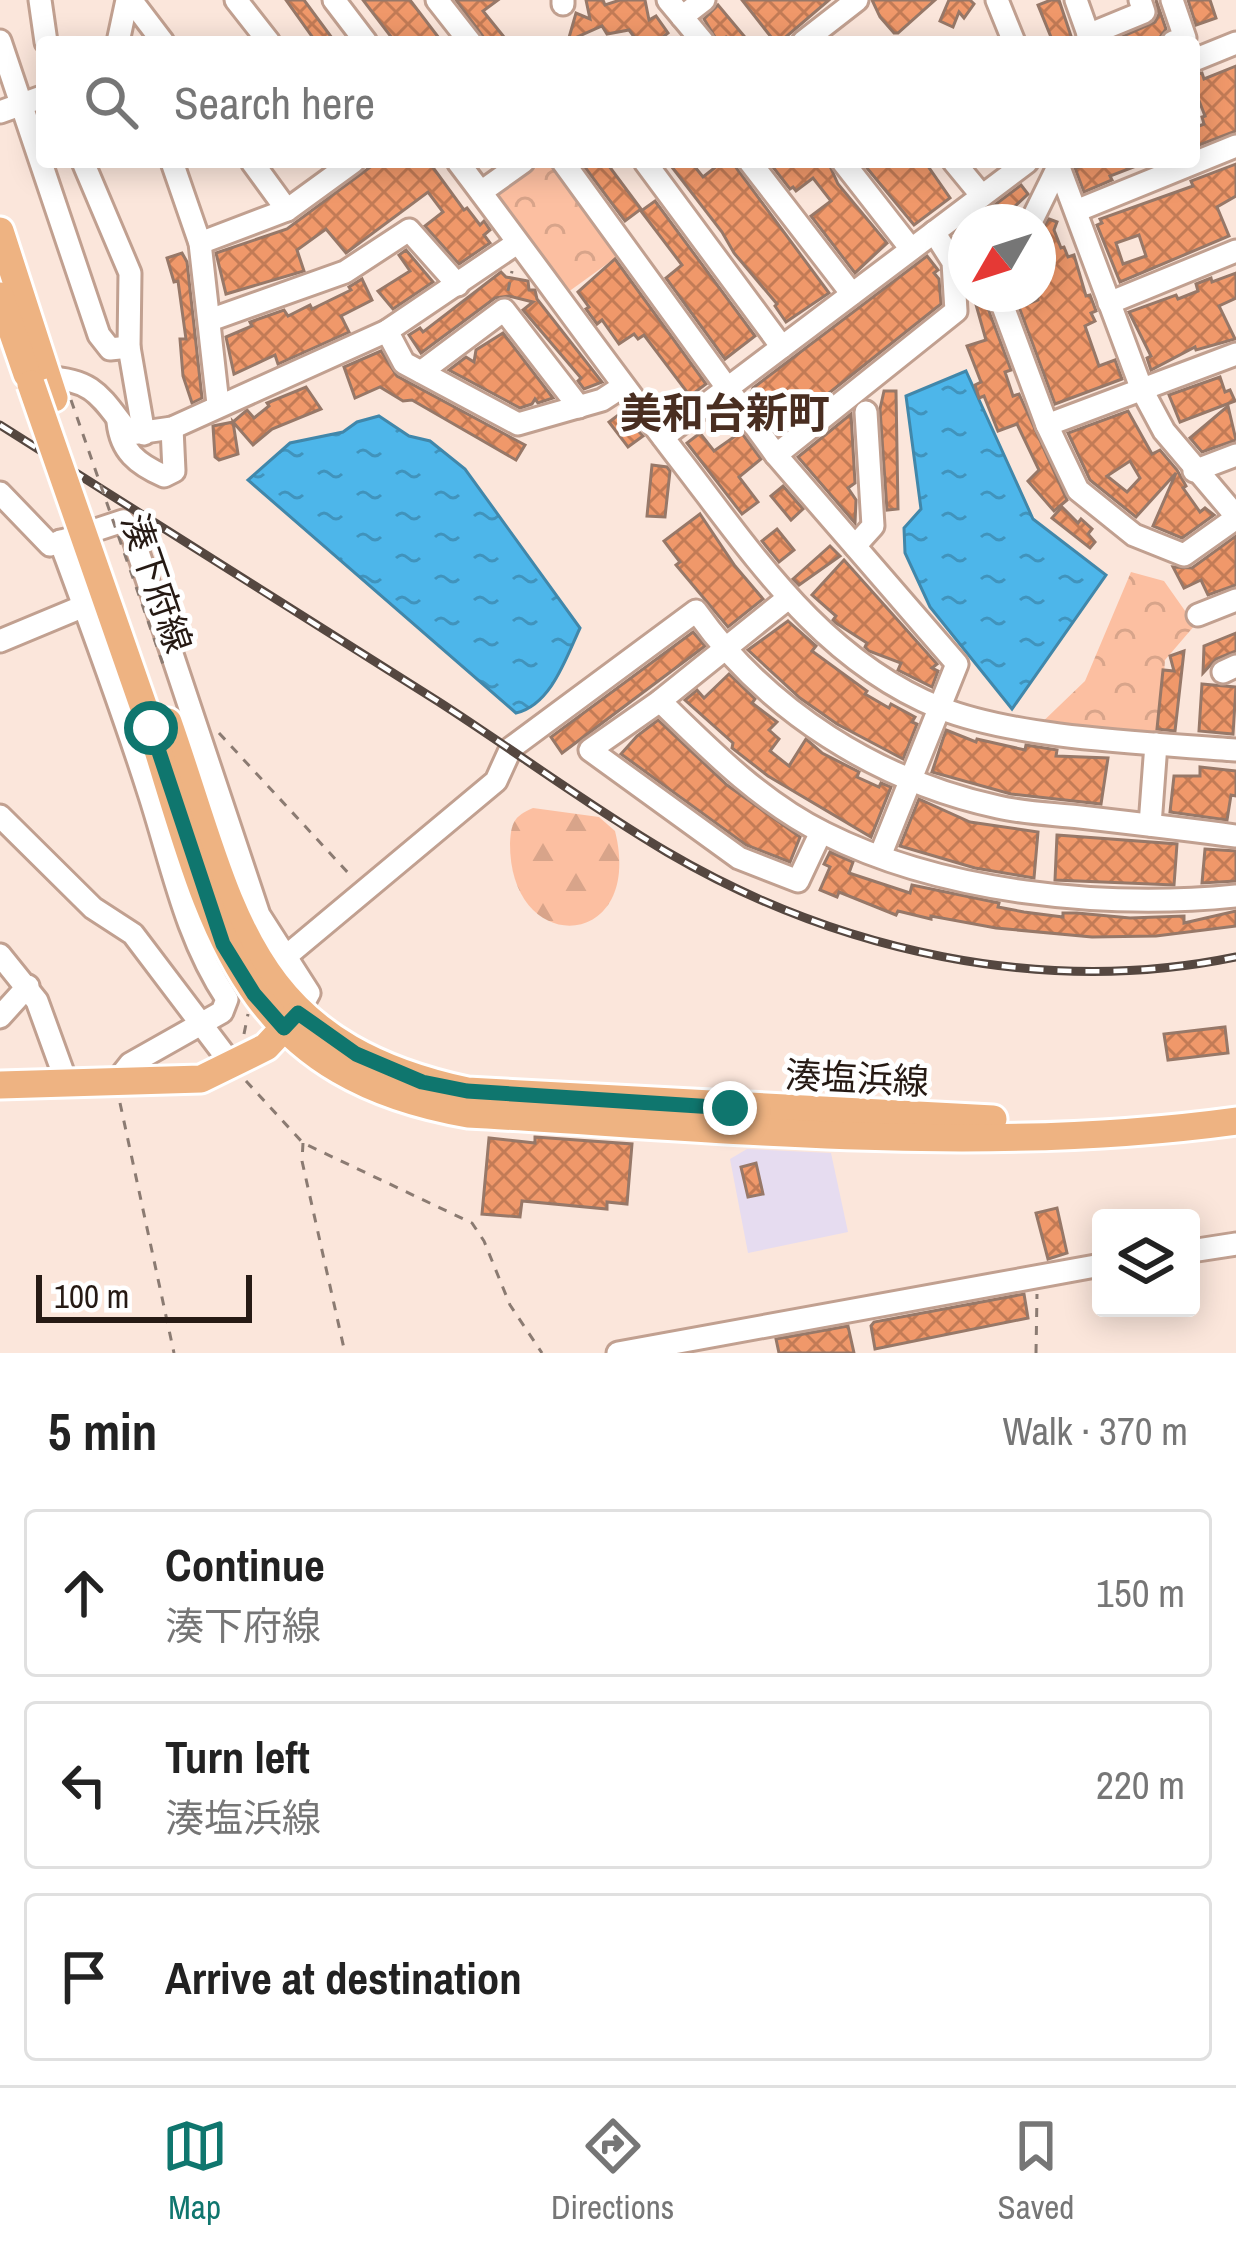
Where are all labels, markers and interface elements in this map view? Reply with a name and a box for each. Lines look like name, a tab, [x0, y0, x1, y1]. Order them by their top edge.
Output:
search box	[36, 36, 1200, 168]
icon: search	[78, 69, 144, 135]
text: Search here	[174, 72, 375, 133]
north arrow	[948, 204, 1056, 312]
district label: 美和台新町	[620, 385, 830, 441]
street label: 湊下府線	[111, 507, 203, 659]
route start	[124, 701, 178, 755]
street label: 湊塩浜線	[784, 1050, 930, 1106]
route end	[703, 1081, 757, 1135]
map controls	[1092, 1209, 1200, 1317]
button: layers	[1092, 1209, 1200, 1317]
scale bar	[36, 1269, 252, 1322]
text: 100 m	[54, 1274, 129, 1318]
text: 5 min	[48, 1397, 157, 1466]
text: Walk · 370 m	[1003, 1405, 1188, 1457]
text: Continue	[165, 1534, 325, 1595]
icon: ahead	[51, 1560, 117, 1626]
text: 150 m	[1096, 1567, 1185, 1619]
text: 湊下府線	[165, 1600, 321, 1652]
text: Turn left	[165, 1726, 310, 1787]
icon: left	[51, 1752, 117, 1818]
text: 220 m	[1096, 1759, 1185, 1811]
text: 湊塩浜線	[165, 1792, 321, 1844]
icon: arrive	[51, 1944, 117, 2010]
text: Arrive at destination	[165, 1947, 522, 2008]
tab: Map	[162, 2113, 228, 2229]
tab: Directions	[551, 2113, 674, 2229]
tab: Saved	[998, 2113, 1074, 2229]

